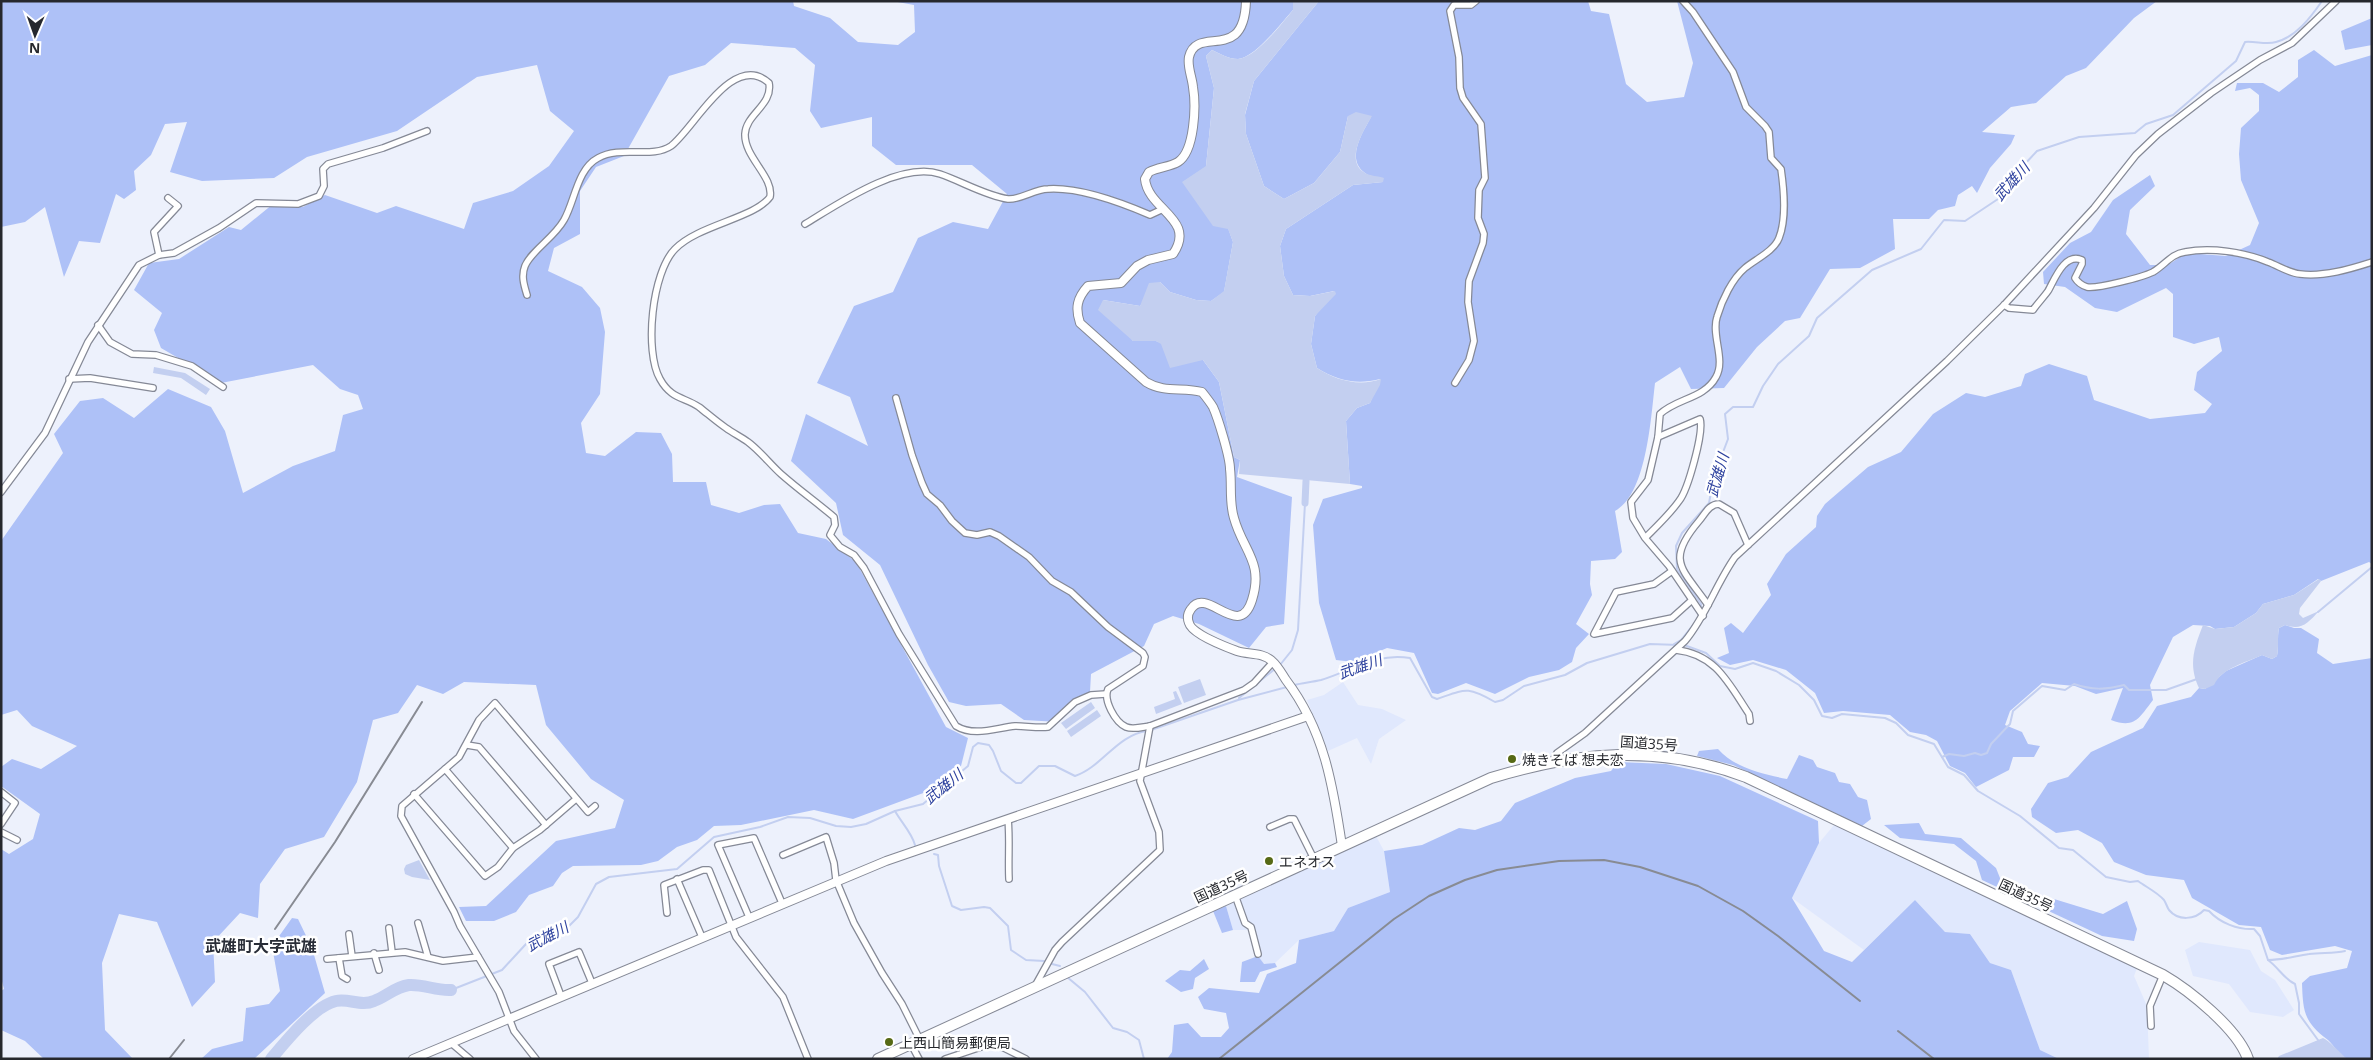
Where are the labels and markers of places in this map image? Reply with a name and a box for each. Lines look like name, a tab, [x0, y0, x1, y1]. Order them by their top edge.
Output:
place label: 焼きそば 想夫恋	[1522, 750, 1624, 769]
marker: 焼きそば 想夫恋	[1506, 753, 1518, 765]
place label: エネオス	[1279, 852, 1335, 871]
marker: エネオス	[1263, 855, 1275, 867]
place label: 上西山簡易郵便局	[899, 1033, 1011, 1052]
marker: 上西山簡易郵便局	[883, 1036, 895, 1048]

